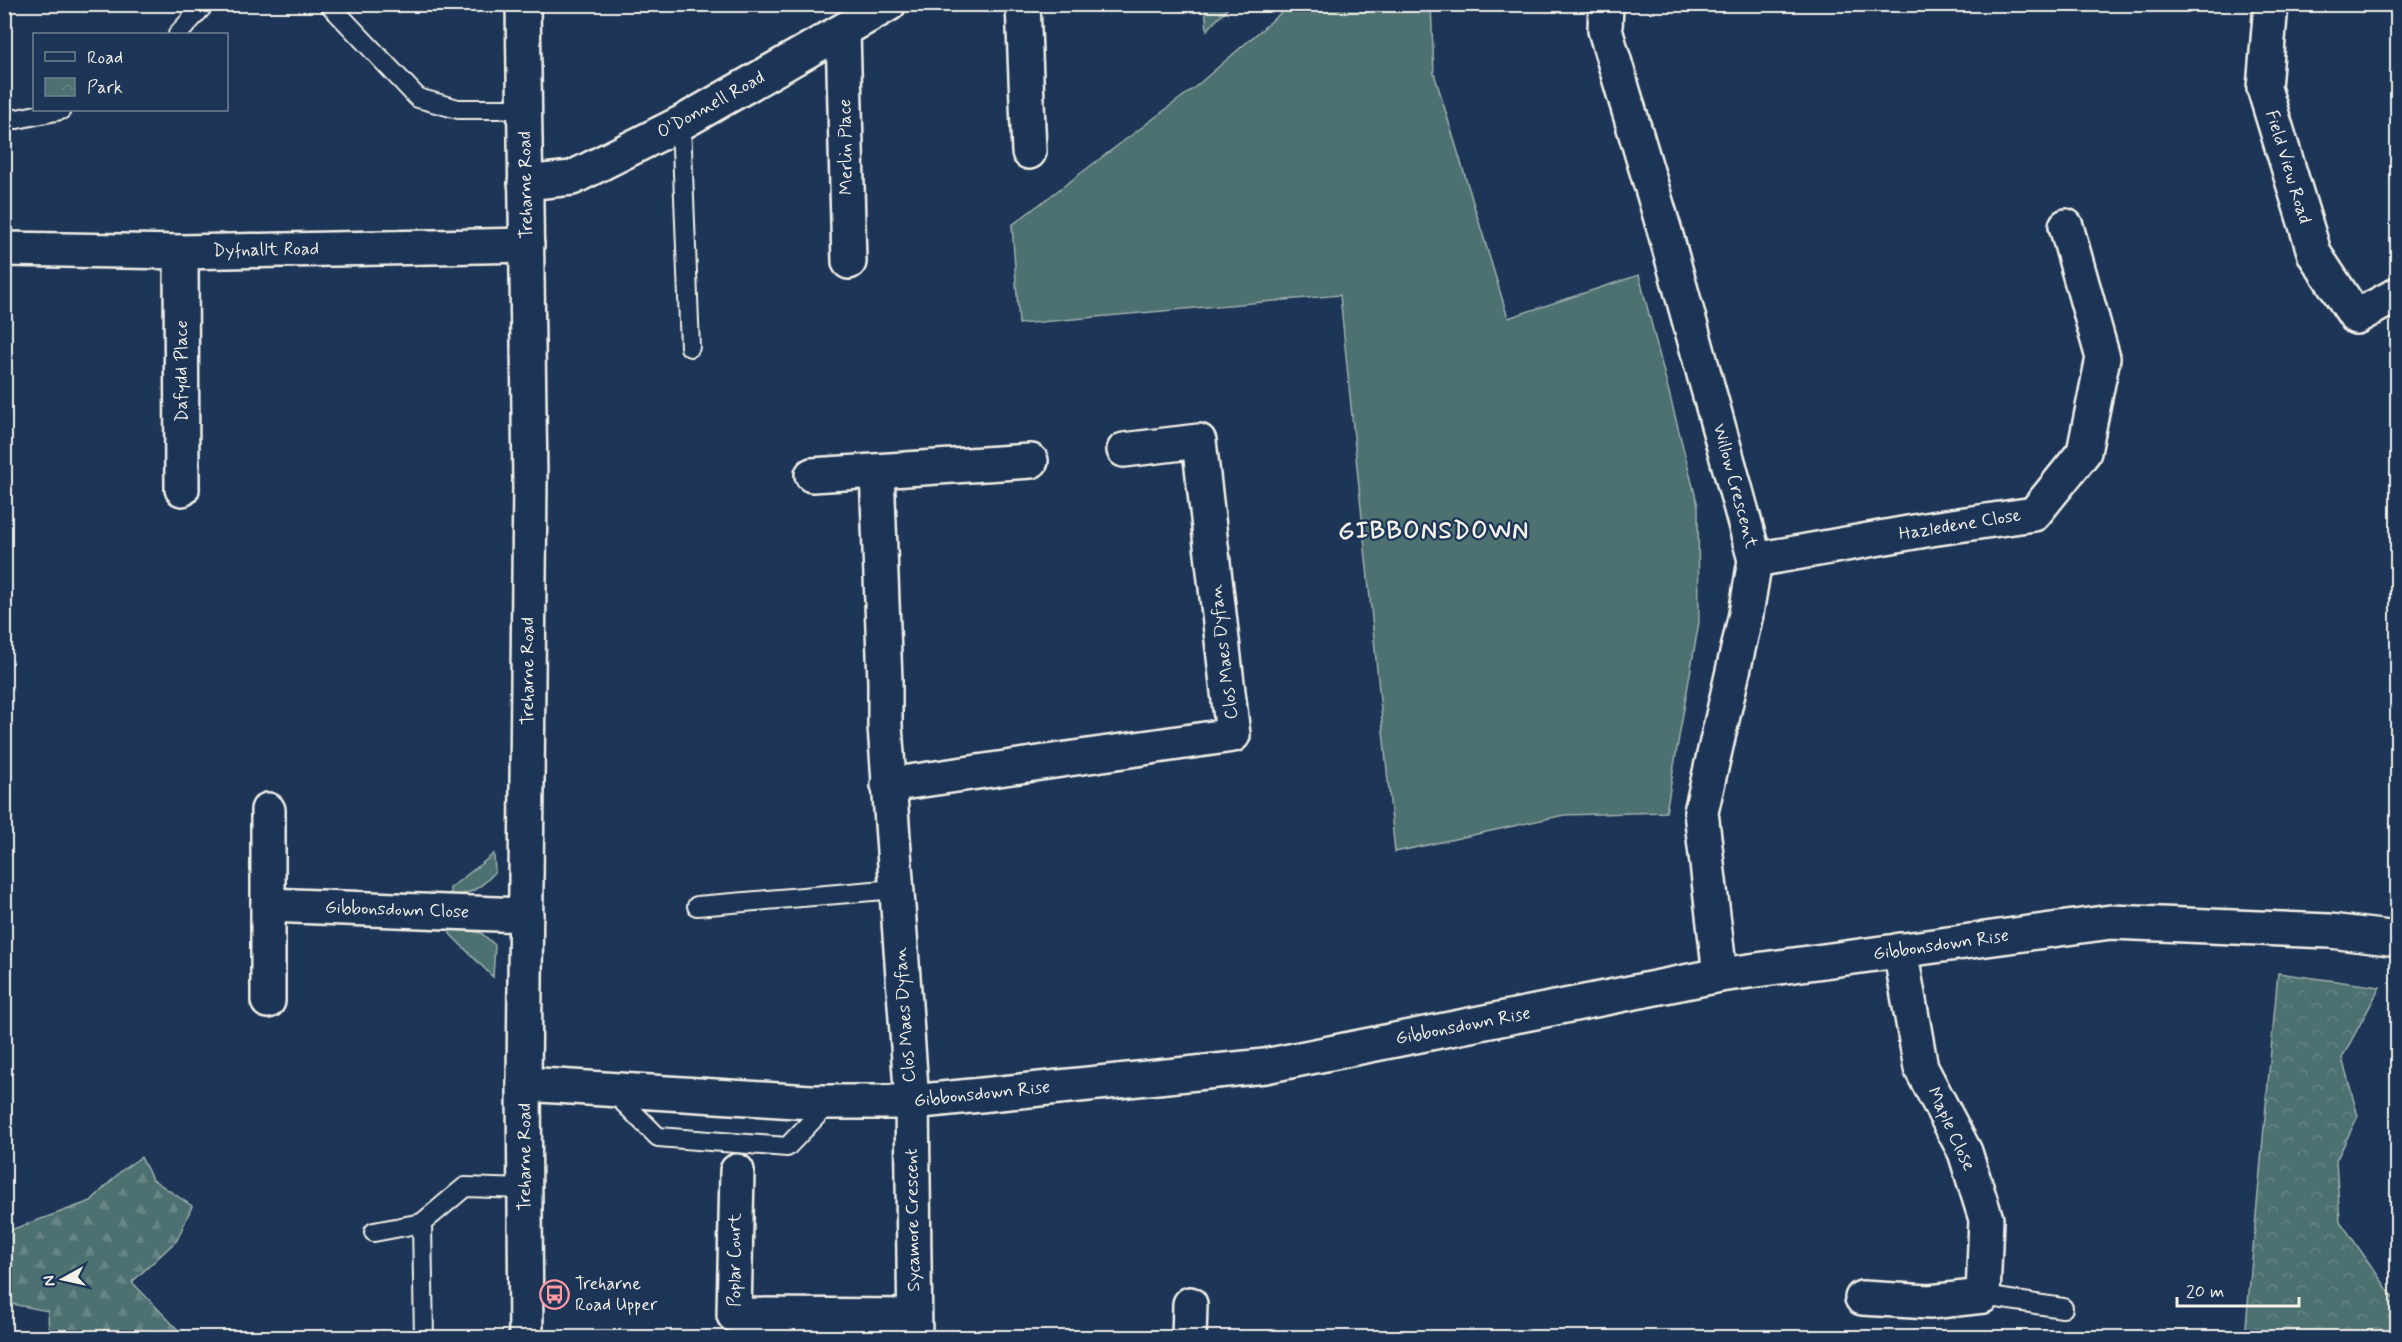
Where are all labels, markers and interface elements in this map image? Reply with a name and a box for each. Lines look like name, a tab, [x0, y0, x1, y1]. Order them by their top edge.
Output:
legend	[33, 33, 228, 111]
text: Road	[87, 46, 123, 70]
street label: O'Donnell Road	[653, 66, 769, 144]
text: Park	[87, 76, 123, 100]
street label: Merlin Place	[833, 99, 859, 195]
street label: Field View Road	[2259, 107, 2317, 227]
street label: Treharne Road	[513, 131, 539, 239]
street label: Dyfnallt Road	[213, 237, 319, 263]
street label: Dafydd Place	[170, 320, 194, 422]
street label: Willow Crescent	[1707, 421, 1763, 551]
street label: Hazledene Close	[1897, 503, 2023, 547]
district label: GIBBONSDOWN	[1338, 516, 1530, 547]
street label: Clos Maes Dyfan	[1204, 583, 1244, 721]
street label: Treharne Road	[516, 617, 540, 725]
street label: Gibbonsdown Close	[324, 895, 470, 925]
street label: Gibbonsdown Rise	[1872, 924, 2010, 966]
street label: Clos Maes Dyfan	[888, 946, 922, 1084]
street label: Gibbonsdown Rise	[1393, 1001, 1533, 1051]
street label: Gibbonsdown Rise	[913, 1075, 1051, 1113]
street label: Maple Close	[1921, 1083, 1981, 1175]
street label: Treharne Road	[513, 1103, 537, 1211]
street label: Sycamore Crescent	[900, 1148, 926, 1292]
street label: Poplar Court	[723, 1213, 747, 1307]
north arrow	[33, 1249, 93, 1309]
scale bar	[2177, 1270, 2298, 1308]
place label: Treharne Road Upper	[575, 1272, 658, 1317]
text: N	[38, 1274, 61, 1288]
bus stop icon: Treharne Road Upper	[538, 1278, 570, 1310]
text: 20 m	[2186, 1280, 2224, 1304]

